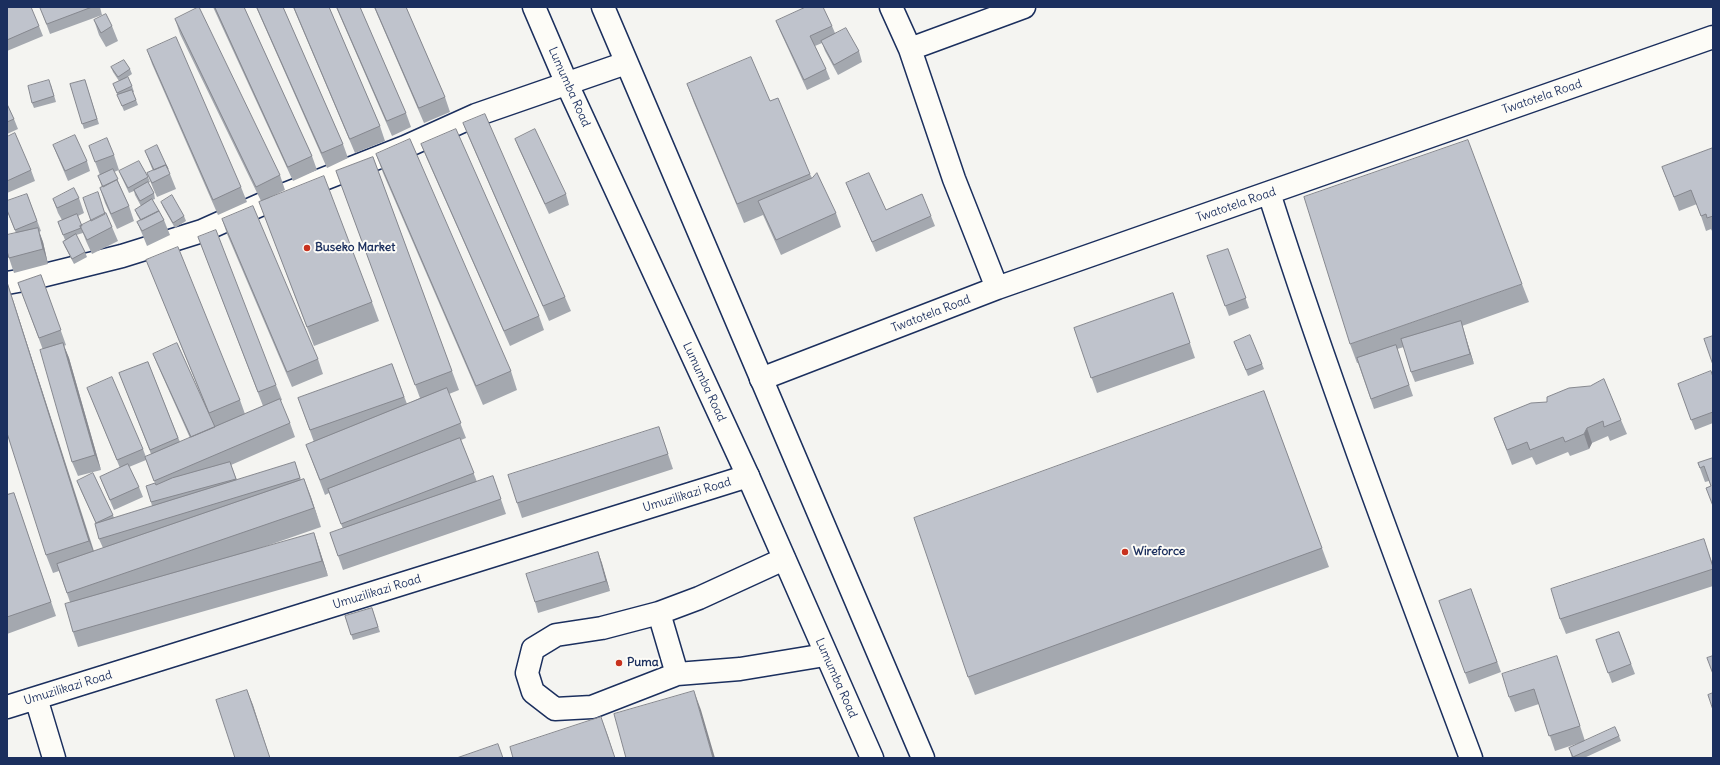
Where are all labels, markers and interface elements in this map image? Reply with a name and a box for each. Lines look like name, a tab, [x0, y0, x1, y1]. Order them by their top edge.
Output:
street label: Lumumba Road	[545, 45, 593, 129]
street label: Twatotela Road	[1500, 77, 1584, 117]
street label: Twatotela Road	[1194, 185, 1278, 225]
place label: Buseko Market	[315, 241, 395, 255]
marker: Buseko Market	[302, 243, 312, 253]
street label: Twatotela Road	[889, 292, 973, 336]
street label: Lumumba Road	[679, 340, 729, 424]
street label: Umuzilikazi Road	[641, 475, 733, 515]
place label: Wireforce	[1133, 545, 1185, 559]
marker: Wireforce	[1120, 547, 1130, 557]
street label: Umuzilikazi Road	[331, 572, 423, 612]
street label: Lumumba Road	[812, 636, 860, 720]
place label: Puma	[627, 656, 659, 670]
marker: Puma	[614, 658, 624, 668]
street label: Umuzilikazi Road	[22, 668, 114, 708]

